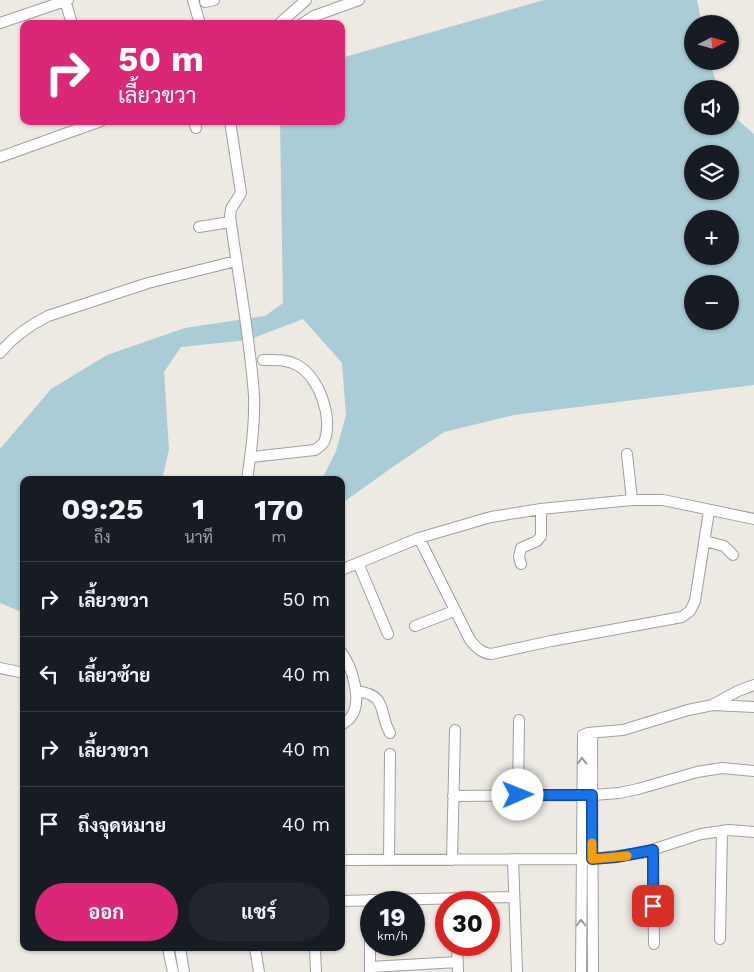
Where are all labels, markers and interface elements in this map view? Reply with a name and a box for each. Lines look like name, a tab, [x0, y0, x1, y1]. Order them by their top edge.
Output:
north arrow	[684, 15, 739, 70]
map controls	[684, 15, 739, 330]
text: 50 m	[118, 38, 204, 80]
icon: right	[35, 40, 100, 105]
button: sound	[684, 80, 739, 135]
text: เลี้ยวขวา	[118, 83, 196, 108]
button: layers	[684, 145, 739, 200]
button: +	[684, 210, 739, 265]
button: −	[684, 275, 739, 330]
text: 09:25	[61, 491, 143, 526]
text: 1	[192, 491, 205, 526]
text: 170	[254, 492, 304, 527]
text: m	[271, 527, 287, 546]
text: ถึง	[94, 528, 111, 547]
text: นาที	[185, 528, 213, 547]
icon: right	[35, 585, 63, 613]
text: 50 m	[283, 588, 330, 611]
text: เลี้ยวขวา	[78, 589, 149, 612]
icon: left	[35, 660, 63, 688]
text: 40 m	[282, 663, 330, 686]
text: เลี้ยวซ้าย	[78, 664, 150, 687]
icon: right	[35, 735, 63, 763]
text: 40 m	[282, 738, 330, 761]
text: เลี้ยวขวา	[78, 739, 149, 762]
one-way arrow	[577, 757, 587, 764]
position arrow	[491, 768, 543, 820]
icon: arrive	[35, 810, 63, 838]
text: 40 m	[282, 813, 330, 836]
text: ถึงจุดหมาย	[78, 814, 166, 837]
button: ออก	[35, 883, 178, 941]
button: แชร์	[188, 883, 330, 941]
pin	[632, 885, 674, 927]
speed limit sign: 30	[435, 891, 500, 956]
icon: arrive	[639, 892, 667, 920]
text: 19	[379, 903, 406, 932]
one-way arrow	[576, 919, 586, 927]
text: km/h	[377, 929, 408, 943]

